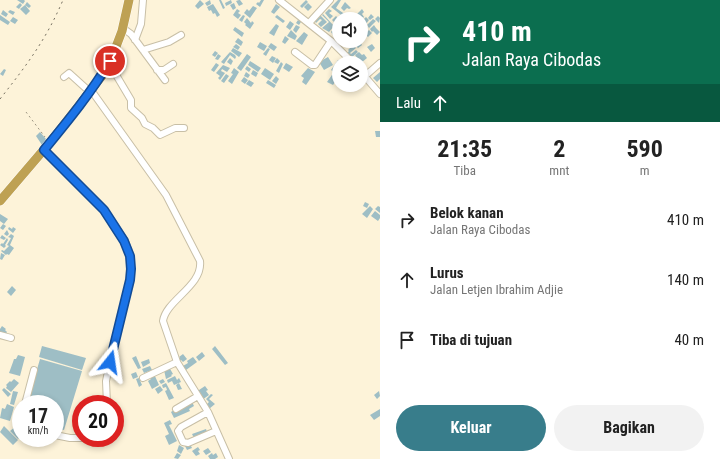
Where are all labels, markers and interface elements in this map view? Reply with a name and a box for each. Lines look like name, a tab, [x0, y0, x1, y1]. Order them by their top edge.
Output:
map controls	[332, 12, 368, 92]
button: sound	[332, 12, 368, 48]
text: 410 m	[462, 15, 532, 48]
icon: right	[396, 16, 448, 68]
pin	[93, 44, 127, 78]
text: Jalan Raya Cibodas	[462, 49, 601, 70]
icon: arrive	[99, 50, 121, 72]
button: layers	[332, 56, 368, 92]
icon: ahead	[429, 92, 451, 114]
text: Lalu	[396, 94, 421, 112]
text: 21:35	[437, 135, 492, 163]
text: 2	[553, 135, 565, 163]
text: 590	[626, 135, 663, 163]
text: Tiba	[453, 163, 476, 178]
text: mnt	[549, 163, 569, 178]
text: m	[640, 163, 650, 178]
text: Belok kanan	[430, 204, 504, 222]
icon: right	[396, 209, 418, 231]
text: 410 m	[667, 211, 704, 229]
text: Jalan Raya Cibodas	[430, 222, 530, 237]
text: Lurus	[430, 264, 464, 282]
icon: ahead	[396, 269, 418, 291]
text: 140 m	[667, 271, 704, 289]
text: Jalan Letjen Ibrahim Adjie	[430, 282, 563, 297]
icon: arrive	[396, 329, 418, 351]
text: Tiba di tujuan	[430, 331, 512, 349]
text: 40 m	[674, 331, 704, 349]
position arrow	[89, 341, 131, 383]
speed limit sign: 20	[72, 395, 124, 447]
text: 17	[28, 404, 48, 428]
button: Keluar	[396, 405, 546, 451]
button: Bagikan	[554, 405, 704, 451]
text: km/h	[28, 425, 48, 436]

